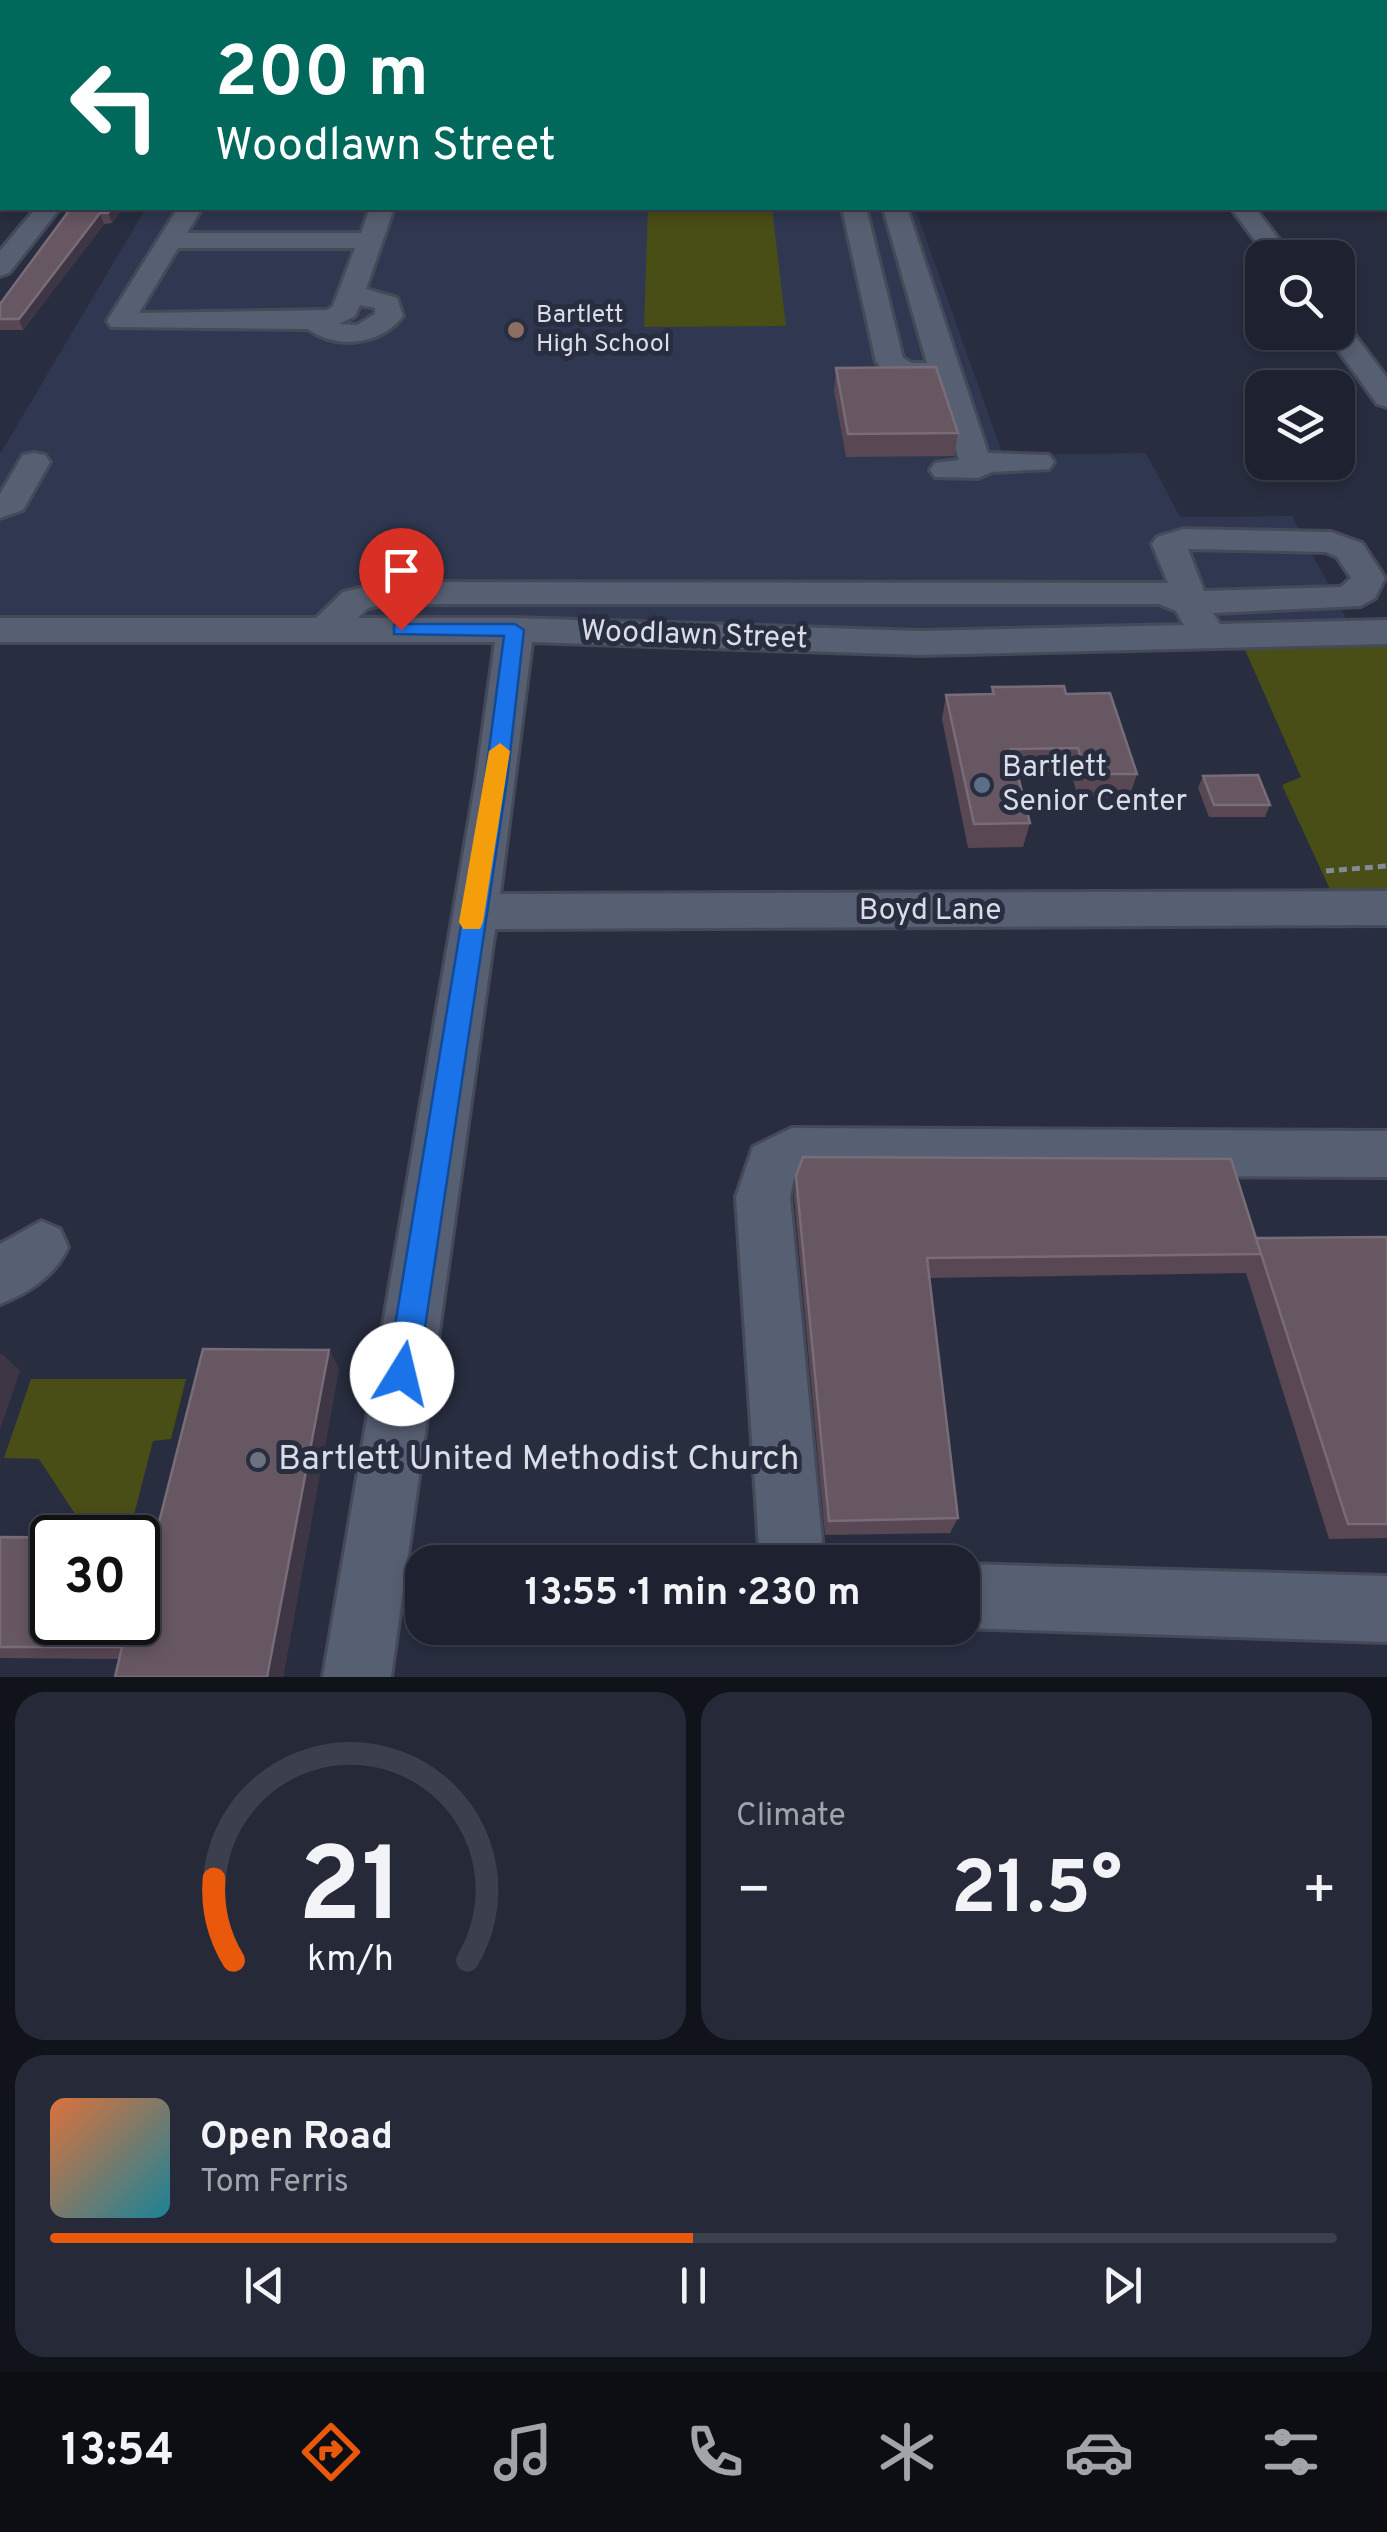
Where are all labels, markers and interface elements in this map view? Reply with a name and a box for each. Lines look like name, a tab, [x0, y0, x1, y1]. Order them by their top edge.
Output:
text: 200 m	[215, 32, 429, 121]
icon: left	[50, 40, 180, 170]
text: Woodlawn Street	[215, 119, 556, 176]
map controls	[1245, 240, 1355, 480]
button: search	[1245, 240, 1355, 350]
place label: Bartlett High School	[536, 300, 670, 361]
marker: Bartlett High School	[505, 319, 527, 341]
button: layers	[1245, 370, 1355, 480]
pin	[359, 528, 444, 631]
icon: arrive	[374, 543, 429, 598]
street label: Woodlawn Street	[580, 614, 808, 658]
place label: Bartlett Senior Center	[1002, 750, 1188, 821]
marker: Bartlett Senior Center	[971, 774, 993, 796]
street label: Boyd Lane	[859, 893, 1001, 930]
position arrow	[350, 1322, 454, 1426]
place label: Bartlett United Methodist Church	[278, 1438, 799, 1482]
marker: Bartlett United Methodist Church	[247, 1449, 269, 1471]
speed limit sign: 30	[30, 1515, 160, 1645]
text: 13:55 · 1 min · 230 m	[524, 1570, 861, 1619]
text: Climate	[736, 1797, 846, 1837]
text: 21	[298, 1826, 403, 1958]
text: 21.5°	[951, 1845, 1122, 1940]
text: −	[736, 1858, 771, 1928]
text: +	[1302, 1858, 1337, 1928]
text: km/h	[307, 1938, 394, 1984]
text: Open Road	[200, 2114, 393, 2163]
text: Tom Ferris	[200, 2163, 349, 2203]
icon: previous	[237, 2258, 292, 2313]
icon: pause	[666, 2258, 721, 2313]
icon: next	[1095, 2258, 1150, 2313]
icon: directions	[296, 2417, 366, 2487]
icon: music	[488, 2417, 558, 2487]
icon: phone	[680, 2417, 750, 2487]
icon: climate	[872, 2417, 942, 2487]
icon: car	[1064, 2417, 1134, 2487]
icon: filters	[1256, 2417, 1326, 2487]
text: 13:54	[61, 2424, 174, 2481]

